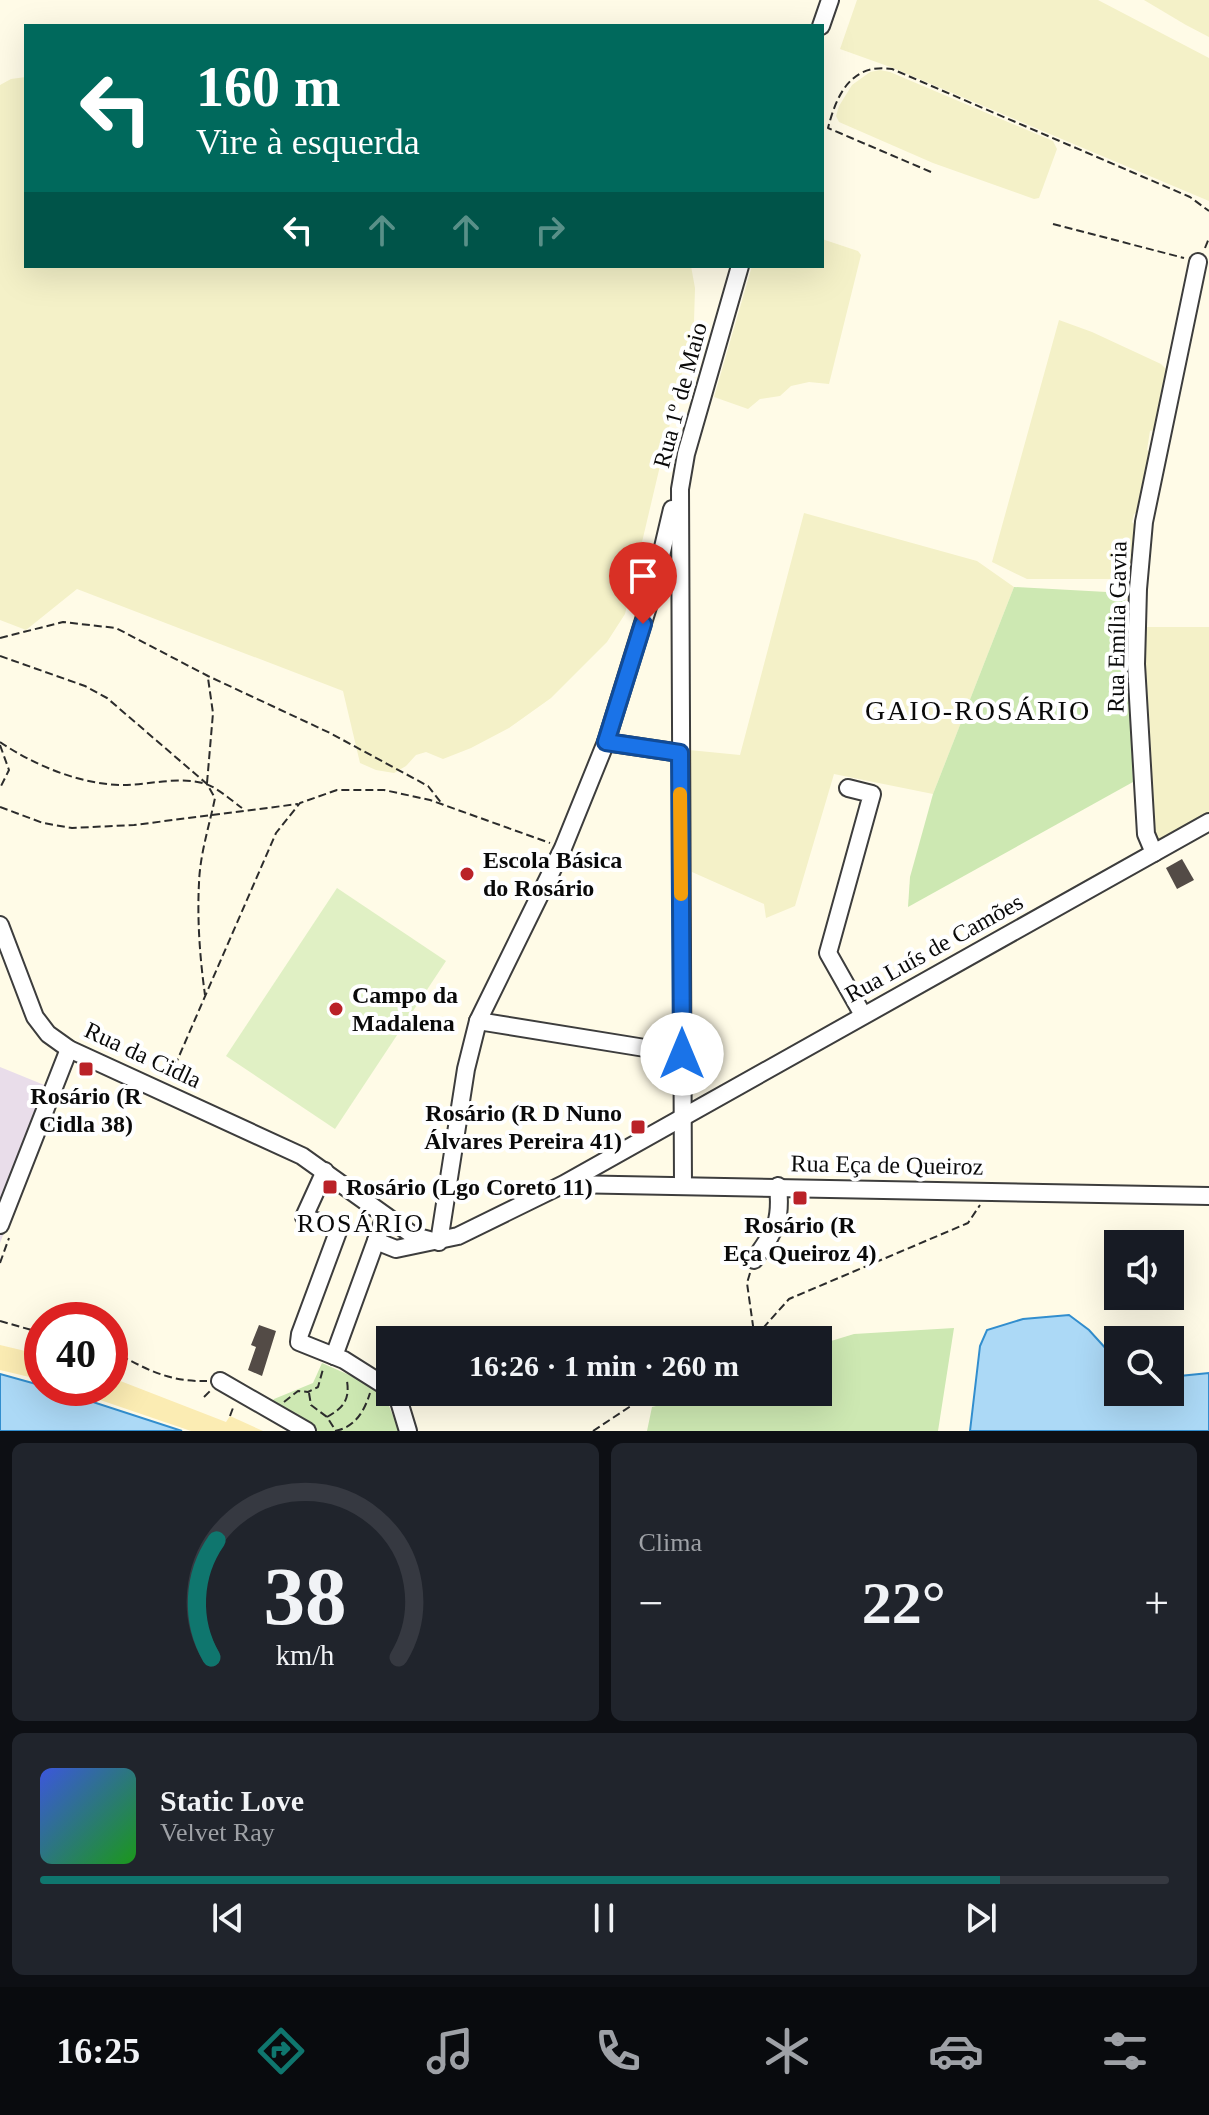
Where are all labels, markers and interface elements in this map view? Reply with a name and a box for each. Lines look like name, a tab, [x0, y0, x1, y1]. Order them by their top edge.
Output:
icon: left	[64, 56, 168, 160]
text: 160 m	[196, 56, 341, 118]
text: Vire à esquerda	[196, 122, 420, 162]
icon: left	[276, 208, 320, 252]
icon: ahead	[360, 208, 404, 252]
icon: ahead	[444, 208, 488, 252]
icon: right	[528, 208, 572, 252]
street label: Rua 1º de Maio	[648, 319, 712, 471]
street label: Rua Emília Gavia	[1103, 540, 1132, 713]
pin	[609, 542, 677, 624]
icon: arrive	[621, 554, 665, 598]
district label: GAIO-ROSÁRIO	[865, 695, 1091, 726]
place label: Escola Básica do Rosário	[483, 847, 622, 901]
marker: Escola Básica do Rosário	[458, 865, 476, 883]
street label: Rua Luís de Camões	[841, 888, 1027, 1008]
place label: Campo da Madalena	[352, 982, 458, 1036]
marker: Campo da Madalena	[327, 1000, 345, 1018]
position arrow	[640, 1012, 724, 1096]
street label: Rua da Cidla	[81, 1017, 206, 1093]
marker: Rosário (R Cidla 38)	[77, 1060, 95, 1078]
place label: Rosário (R Cidla 38)	[30, 1083, 142, 1137]
place label: Rosário (R D Nuno Álvares Pereira 41)	[424, 1100, 622, 1154]
marker: Rosário (R D Nuno Álvares Pereira 41)	[629, 1118, 647, 1136]
street label: Rua Eça de Queiroz	[790, 1150, 984, 1180]
place label: Rosário (Lgo Coreto 11)	[346, 1174, 593, 1200]
marker: Rosário (Lgo Coreto 11)	[321, 1178, 339, 1196]
marker: Rosário (R Eça Queiroz 4)	[791, 1189, 809, 1207]
district label: ROSÁRIO	[297, 1209, 425, 1238]
place label: Rosário (R Eça Queiroz 4)	[724, 1212, 876, 1266]
map controls	[1104, 1230, 1184, 1406]
button: sound	[1104, 1230, 1184, 1310]
speed limit sign: 40	[24, 1302, 128, 1406]
button: search	[1104, 1326, 1184, 1406]
text: 16:26 · 1 min · 260 m	[469, 1349, 739, 1382]
text: Clima	[639, 1528, 702, 1557]
text: 38	[264, 1550, 347, 1642]
text: 22°	[862, 1570, 946, 1636]
text: −	[639, 1579, 663, 1628]
text: +	[1144, 1579, 1169, 1628]
text: km/h	[276, 1640, 335, 1671]
text: Static Love	[160, 1784, 304, 1817]
text: Velvet Ray	[160, 1818, 275, 1847]
icon: previous	[206, 1896, 250, 1940]
icon: pause	[582, 1896, 626, 1940]
icon: next	[959, 1896, 1003, 1940]
icon: directions	[253, 2023, 309, 2079]
icon: music	[422, 2023, 478, 2079]
icon: phone	[590, 2023, 646, 2079]
icon: climate	[759, 2023, 815, 2079]
icon: car	[928, 2023, 984, 2079]
icon: filters	[1097, 2023, 1153, 2079]
text: 16:25	[56, 2031, 140, 2071]

